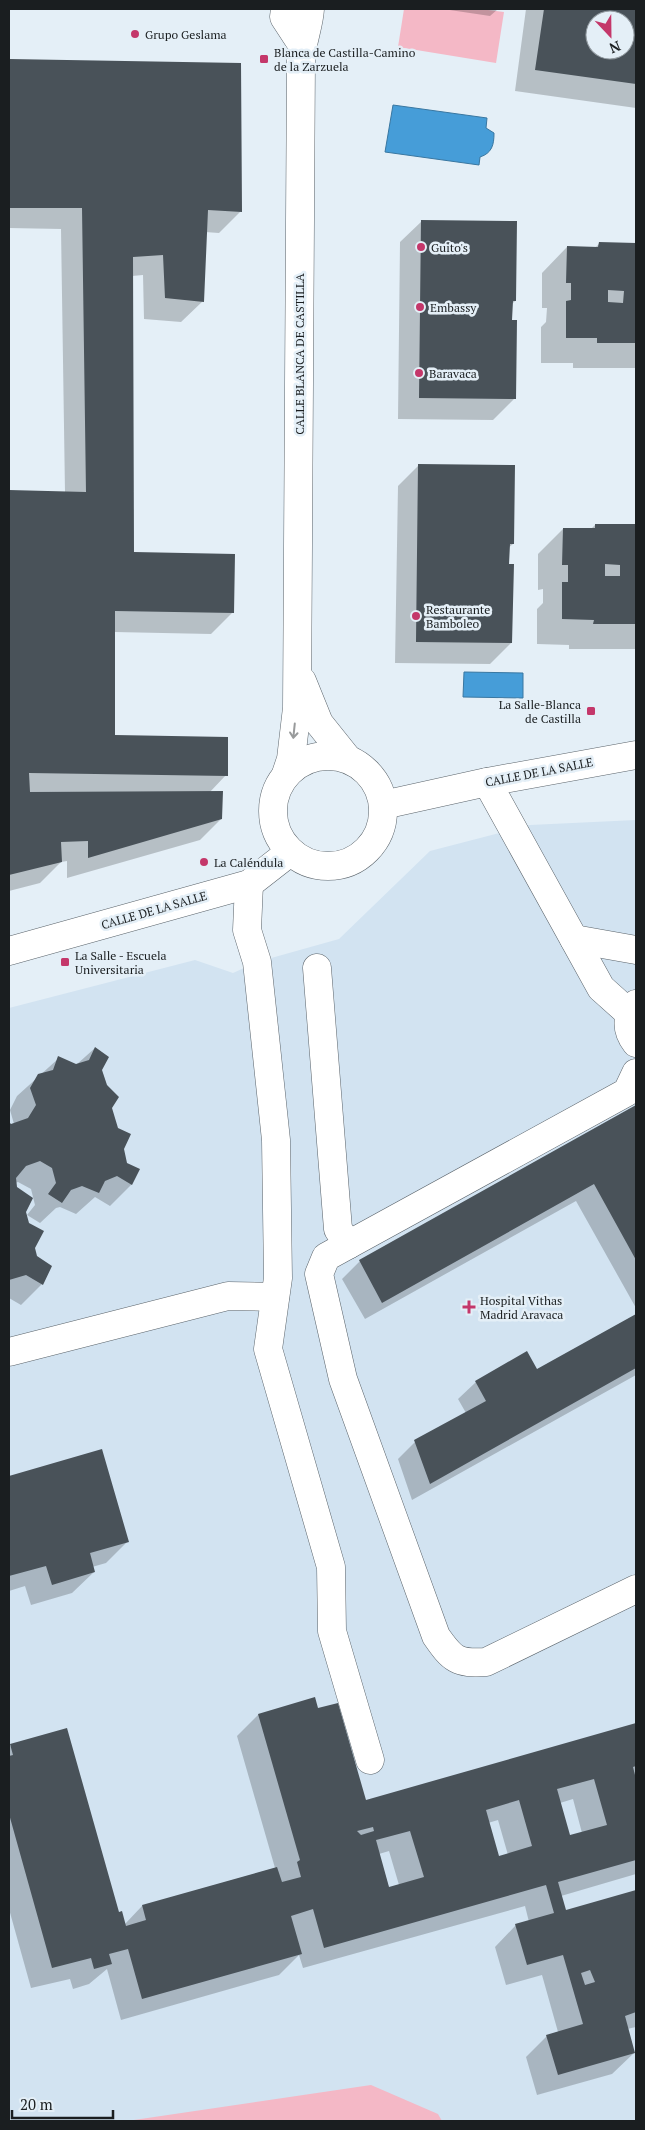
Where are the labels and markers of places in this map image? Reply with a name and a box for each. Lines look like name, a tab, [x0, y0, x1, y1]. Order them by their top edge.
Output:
place label: Grupo Geslama	[145, 27, 227, 42]
marker: Grupo Geslama	[129, 28, 141, 40]
place label: Blanca de Castilla-Camino de la Zarzuela	[274, 45, 416, 74]
marker: Blanca de Castilla-Camino de la Zarzuela	[258, 53, 270, 65]
place label: Guito's	[431, 240, 468, 255]
marker: Guito's	[415, 241, 427, 253]
place label: Embassy	[430, 300, 477, 315]
marker: Embassy	[414, 301, 426, 313]
place label: Baravaca	[429, 366, 477, 381]
marker: Baravaca	[413, 367, 425, 379]
place label: Restaurante Bamboleo	[426, 602, 490, 631]
marker: Restaurante Bamboleo	[410, 610, 422, 622]
place label: La Salle-Blanca de Castilla	[499, 697, 581, 726]
marker: La Salle-Blanca de Castilla	[585, 705, 597, 717]
place label: La Caléndula	[214, 855, 283, 870]
marker: La Caléndula	[198, 856, 210, 868]
place label: La Salle - Escuela Universitaria	[75, 948, 167, 977]
marker: La Salle - Escuela Universitaria	[59, 956, 71, 968]
place label: Hospital Vithas Madrid Aravaca	[480, 1293, 563, 1322]
marker: Hospital Vithas Madrid Aravaca	[462, 1300, 476, 1314]

